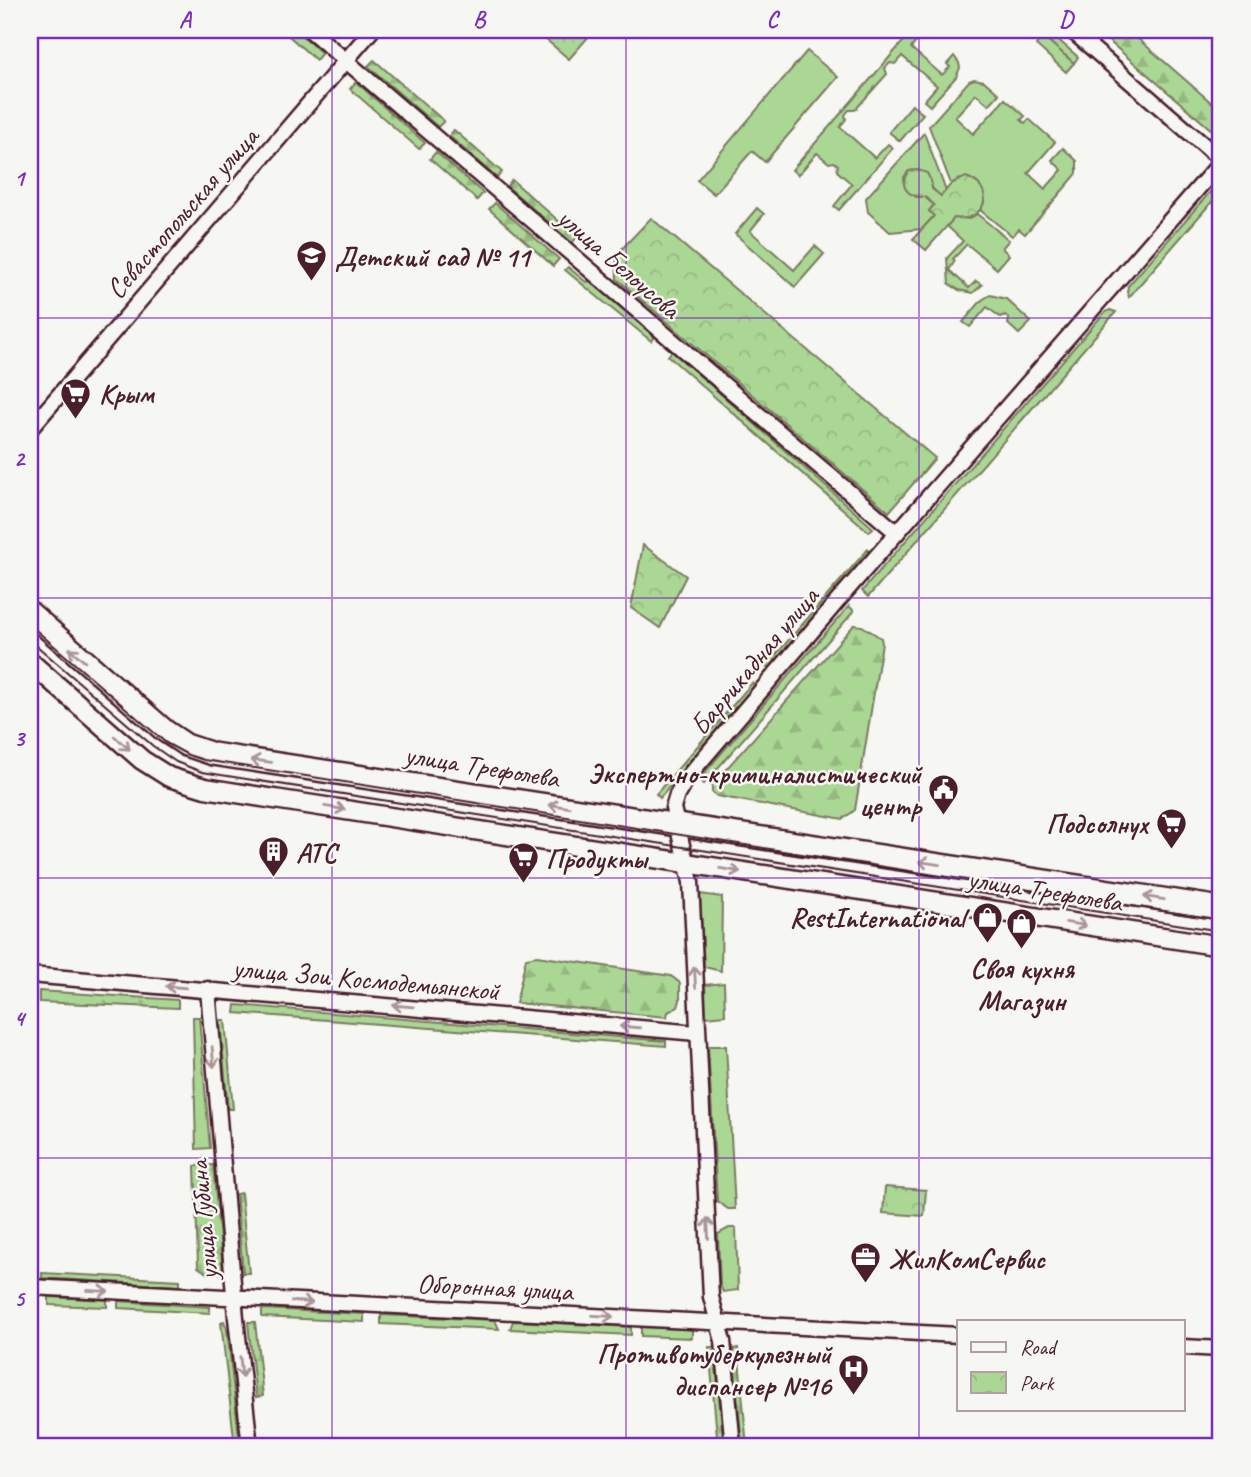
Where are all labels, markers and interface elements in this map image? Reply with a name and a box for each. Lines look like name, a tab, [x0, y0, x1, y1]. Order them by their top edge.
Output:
text: A	[179, 5, 193, 34]
text: B	[473, 5, 487, 34]
text: C	[767, 5, 781, 34]
text: D	[1059, 5, 1075, 34]
street label: Севастопольская улица	[98, 118, 268, 306]
text: 1	[14, 164, 27, 193]
street label: улица Белоусова	[549, 199, 689, 327]
school or university icon: Детский сад № 11	[295, 239, 329, 283]
place label: Детский сад № 11	[335, 239, 533, 274]
supermarket icon: Крым	[59, 376, 93, 420]
place label: Крым	[99, 376, 155, 411]
text: 2	[14, 444, 27, 473]
street label: Баррикадная улица	[682, 579, 827, 742]
one-way arrow	[69, 647, 87, 663]
text: 3	[14, 724, 27, 753]
one-way arrow	[113, 735, 131, 751]
street label: улица Трефолева	[400, 736, 563, 796]
one-way arrow	[250, 754, 273, 767]
place label: Экспертно-криминалистический центр	[588, 756, 923, 823]
public building icon: Экспертно-криминалистический центр	[927, 772, 961, 816]
one-way arrow	[548, 799, 571, 812]
one-way arrow	[324, 802, 346, 815]
place label: Подсолнух	[1046, 806, 1151, 841]
supermarket icon: Подсолнух	[1154, 806, 1188, 850]
building icon: АТС	[256, 835, 290, 879]
place label: АТС	[296, 835, 341, 870]
supermarket icon: Продукты	[506, 841, 540, 885]
place label: Продукты	[546, 841, 649, 877]
one-way arrow	[918, 856, 941, 869]
street label: улица Трефолева	[963, 860, 1126, 920]
one-way arrow	[718, 864, 741, 877]
one-way arrow	[1143, 891, 1166, 904]
place label: RestInternational	[789, 900, 970, 935]
shop icon: RestInternational	[971, 900, 1005, 944]
shop icon: Своя кухня Магазин	[1005, 907, 1039, 951]
one-way arrow	[1064, 917, 1086, 930]
street label: улица Зои Космодемьянской	[229, 950, 502, 1008]
place label: Своя кухня Магазин	[970, 951, 1075, 1019]
one-way arrow	[688, 966, 701, 989]
one-way arrow	[166, 980, 188, 993]
one-way arrow	[392, 1000, 415, 1013]
text: 4	[14, 1004, 27, 1033]
one-way arrow	[619, 1020, 641, 1033]
one-way arrow	[207, 1045, 220, 1068]
street label: улица Губина	[180, 1156, 226, 1283]
one-way arrow	[701, 1217, 714, 1240]
office icon: ЖилКомСервис	[849, 1241, 883, 1285]
place label: ЖилКомСервис	[889, 1241, 1046, 1276]
street label: Оборонная улица	[416, 1265, 575, 1309]
text: 5	[14, 1284, 26, 1313]
one-way arrow	[86, 1285, 109, 1298]
one-way arrow	[290, 1296, 313, 1309]
one-way arrow	[591, 1310, 614, 1323]
legend	[957, 1320, 1184, 1410]
text: Road	[1020, 1334, 1059, 1360]
place label: Противотуберкулезный диспансер №16	[597, 1336, 833, 1403]
hospital icon: Противотуберкулезный диспансер №16	[837, 1352, 871, 1396]
one-way arrow	[235, 1355, 248, 1378]
text: Park	[1020, 1370, 1055, 1396]

